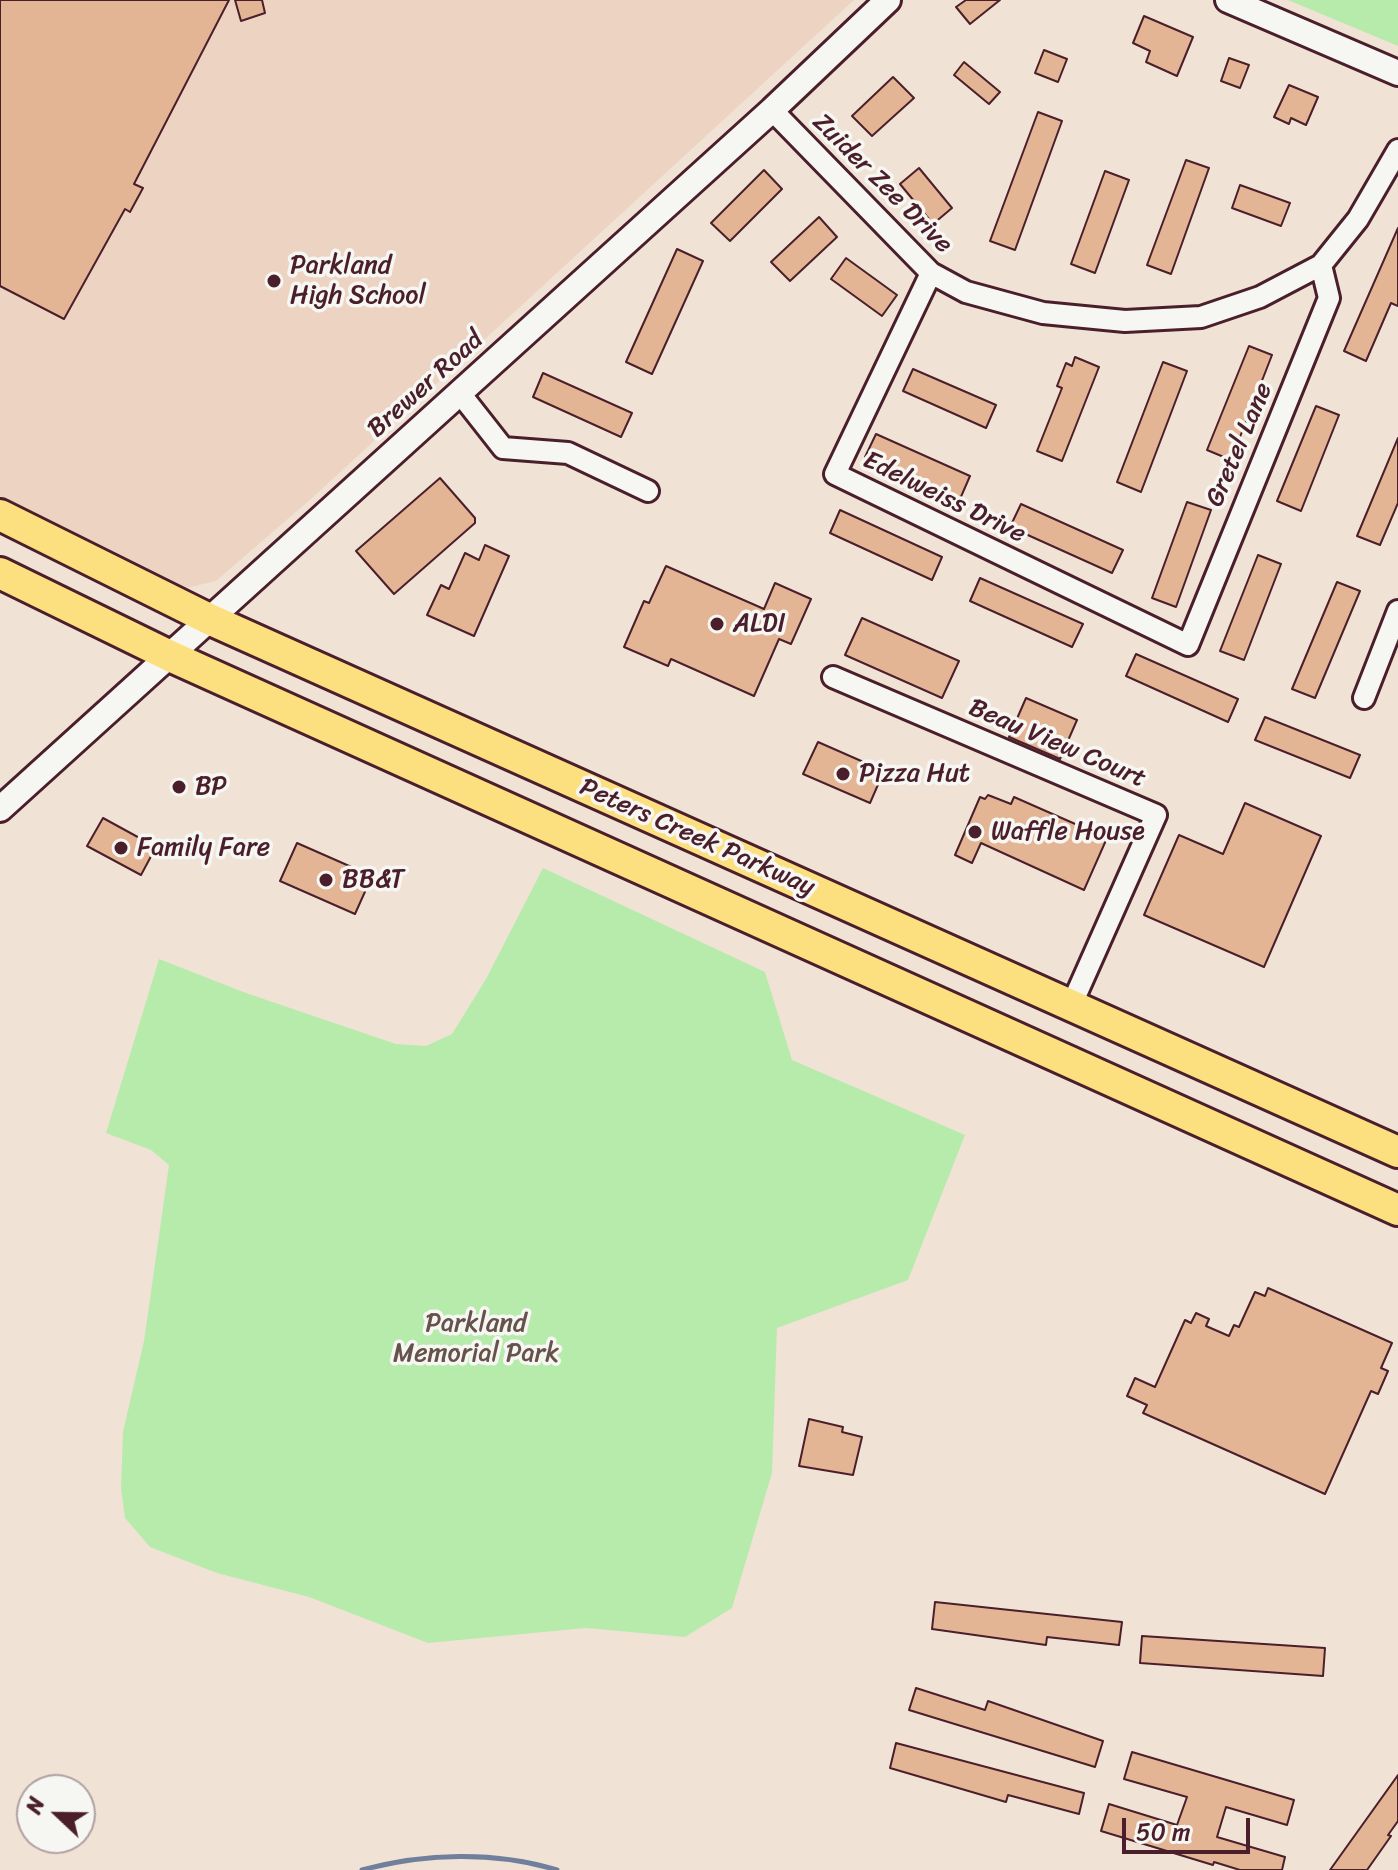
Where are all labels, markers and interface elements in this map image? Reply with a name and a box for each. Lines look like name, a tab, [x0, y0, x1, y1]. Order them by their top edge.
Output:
street label: Zuider Zee Drive	[805, 107, 959, 261]
place label: Parkland High School	[290, 250, 426, 312]
marker: Parkland High School	[265, 272, 283, 290]
street label: Brewer Road	[362, 325, 490, 445]
street label: Gretel Lane	[1200, 378, 1280, 512]
street label: Edelweiss Drive	[858, 445, 1030, 551]
place label: ALDI	[733, 608, 786, 640]
marker: ALDI	[708, 615, 726, 633]
street label: Beau View Court	[964, 693, 1150, 795]
place label: Pizza Hut	[859, 758, 970, 790]
marker: Pizza Hut	[834, 765, 852, 783]
place label: BP	[195, 771, 227, 803]
street label: Peters Creek Parkway	[575, 772, 819, 904]
marker: BP	[170, 778, 188, 796]
place label: Waffle House	[991, 816, 1145, 848]
marker: Waffle House	[966, 823, 984, 841]
place label: Family Fare	[137, 832, 270, 864]
marker: Family Fare	[112, 839, 130, 857]
place label: BB&T	[342, 864, 404, 896]
marker: BB&T	[317, 871, 335, 889]
park label: Parkland Memorial Park	[393, 1308, 559, 1370]
north arrow	[16, 1774, 96, 1854]
text: N	[14, 1791, 56, 1820]
scale bar	[1126, 1802, 1254, 1852]
text: 50 m	[1136, 1811, 1191, 1853]

